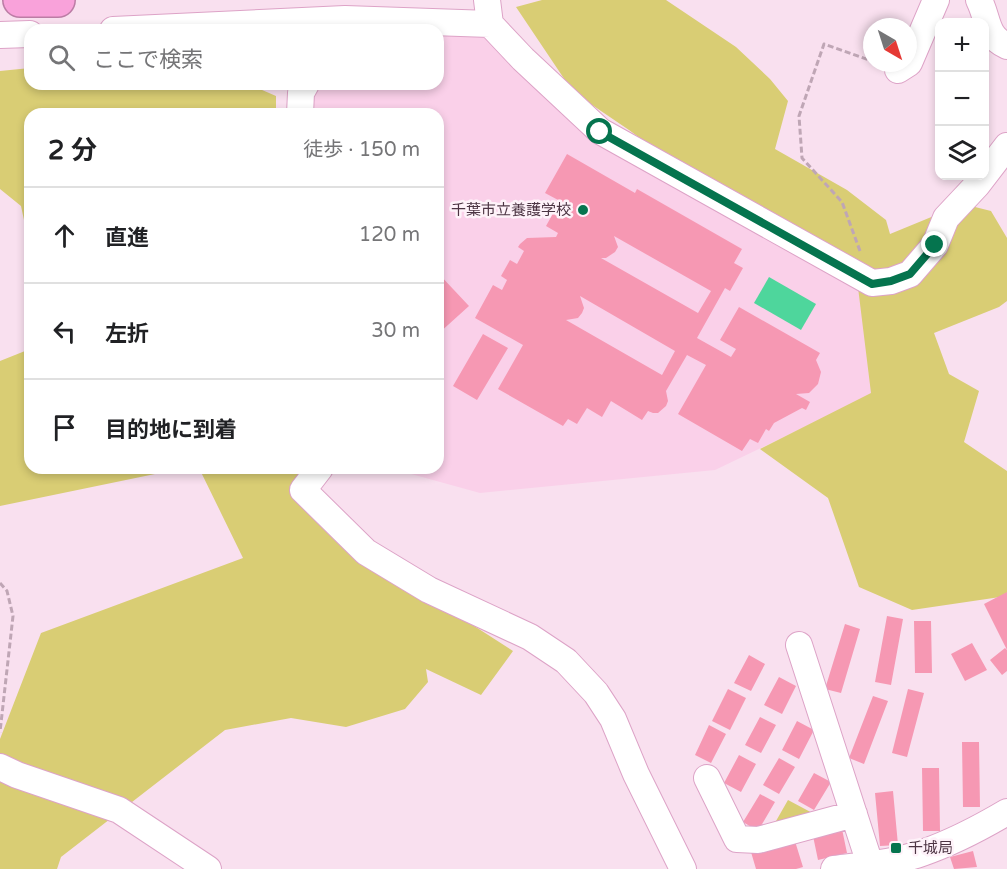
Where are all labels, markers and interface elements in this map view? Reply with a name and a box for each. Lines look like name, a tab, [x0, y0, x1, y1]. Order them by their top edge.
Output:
north arrow	[863, 18, 917, 72]
map controls	[935, 18, 989, 180]
button: +	[935, 18, 989, 72]
search box	[24, 24, 444, 90]
icon: search	[45, 41, 78, 74]
text: ここで検索	[93, 47, 203, 73]
button: −	[935, 72, 989, 126]
route start	[586, 118, 612, 144]
button: layers	[935, 126, 989, 180]
text: 2 分	[48, 135, 97, 166]
text: 徒歩 · 150 m	[303, 138, 420, 162]
place label: 千葉市立養護学校	[451, 201, 571, 219]
marker: 千葉市立養護学校	[576, 203, 590, 217]
icon: ahead	[48, 219, 81, 252]
text: 120 m	[359, 223, 420, 247]
text: 直進	[105, 225, 149, 251]
route end	[921, 231, 947, 257]
icon: left	[48, 315, 81, 348]
text: 30 m	[371, 319, 420, 343]
text: 左折	[105, 321, 149, 347]
icon: arrive	[48, 411, 81, 444]
text: 目的地に到着	[105, 417, 237, 443]
place label: 千城局	[908, 839, 953, 857]
marker: 千城局	[889, 841, 903, 855]

